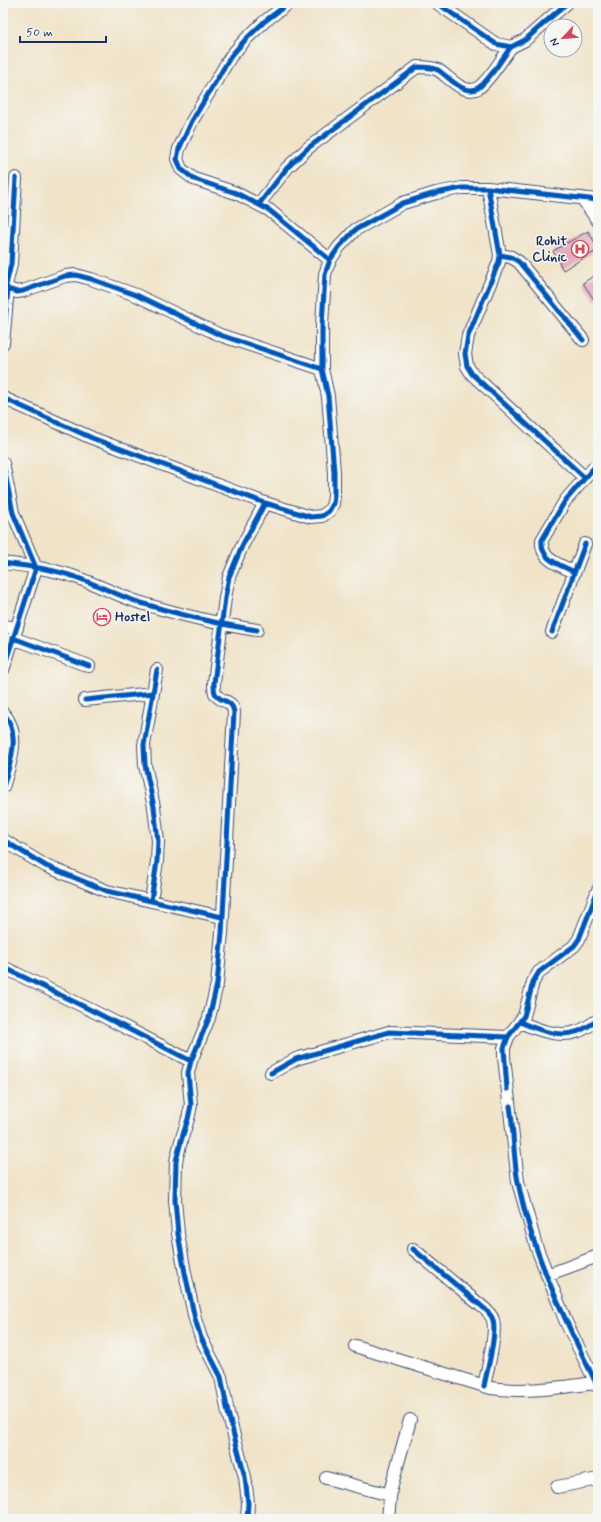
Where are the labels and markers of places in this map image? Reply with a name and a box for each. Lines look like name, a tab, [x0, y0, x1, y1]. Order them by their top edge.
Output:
place label: Rohit Clinic	[532, 232, 568, 266]
hospital icon: Rohit Clinic	[570, 239, 590, 259]
hotel icon: Hostel	[92, 607, 112, 627]
place label: Hostel	[115, 608, 150, 626]

